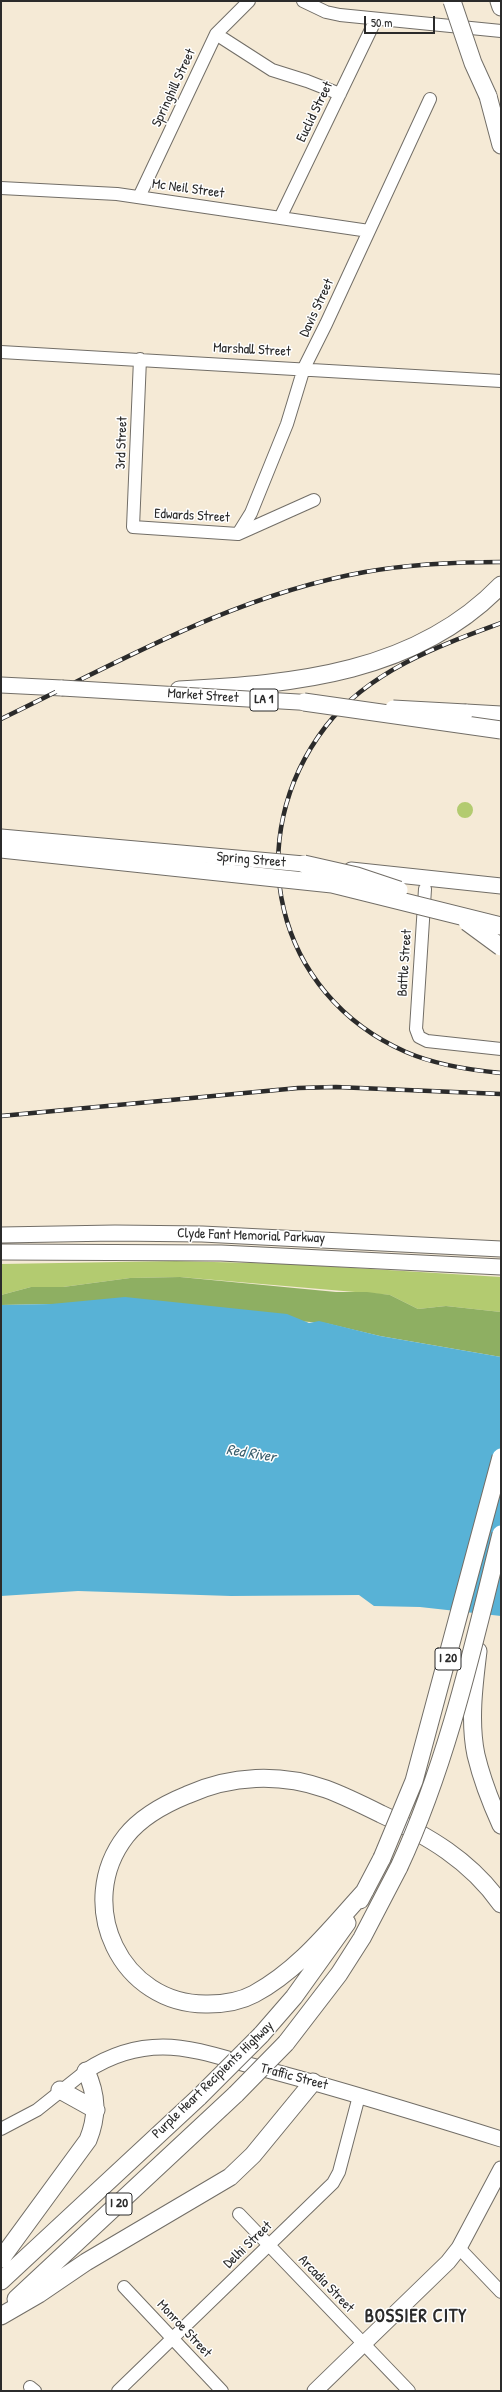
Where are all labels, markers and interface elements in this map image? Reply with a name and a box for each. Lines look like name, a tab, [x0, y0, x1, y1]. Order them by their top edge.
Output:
scale bar	[366, 8, 437, 34]
text: 50 m	[371, 14, 392, 31]
street label: Springhill Street	[149, 46, 199, 130]
street label: Euclid Street	[293, 79, 337, 145]
street label: Mc Neil Street	[151, 176, 225, 202]
street label: Davis Street	[296, 276, 338, 340]
street label: Marshall Street	[213, 340, 291, 360]
street label: 3rd Street	[113, 416, 131, 470]
street label: Edwards Street	[154, 506, 230, 526]
street label: Market Street	[167, 685, 239, 707]
road number: LA 1	[250, 689, 278, 711]
street label: Spring Street	[216, 849, 286, 871]
street label: Battle Street	[394, 929, 416, 997]
street label: Clyde Fant Memorial Parkway	[177, 1225, 325, 1247]
water label: Red River	[225, 1441, 277, 1467]
road number: I 20	[435, 1648, 461, 1670]
street label: Purple Heart Recipients Highway	[149, 2018, 277, 2142]
street label: Traffic Street	[258, 2060, 330, 2094]
road number: I 20	[106, 2193, 132, 2215]
street label: Delhi Street	[220, 2218, 276, 2272]
street label: Arcadia Street	[295, 2252, 357, 2316]
street label: Monroe Street	[153, 2297, 215, 2361]
district label: BOSSIER CITY	[365, 2306, 467, 2328]

